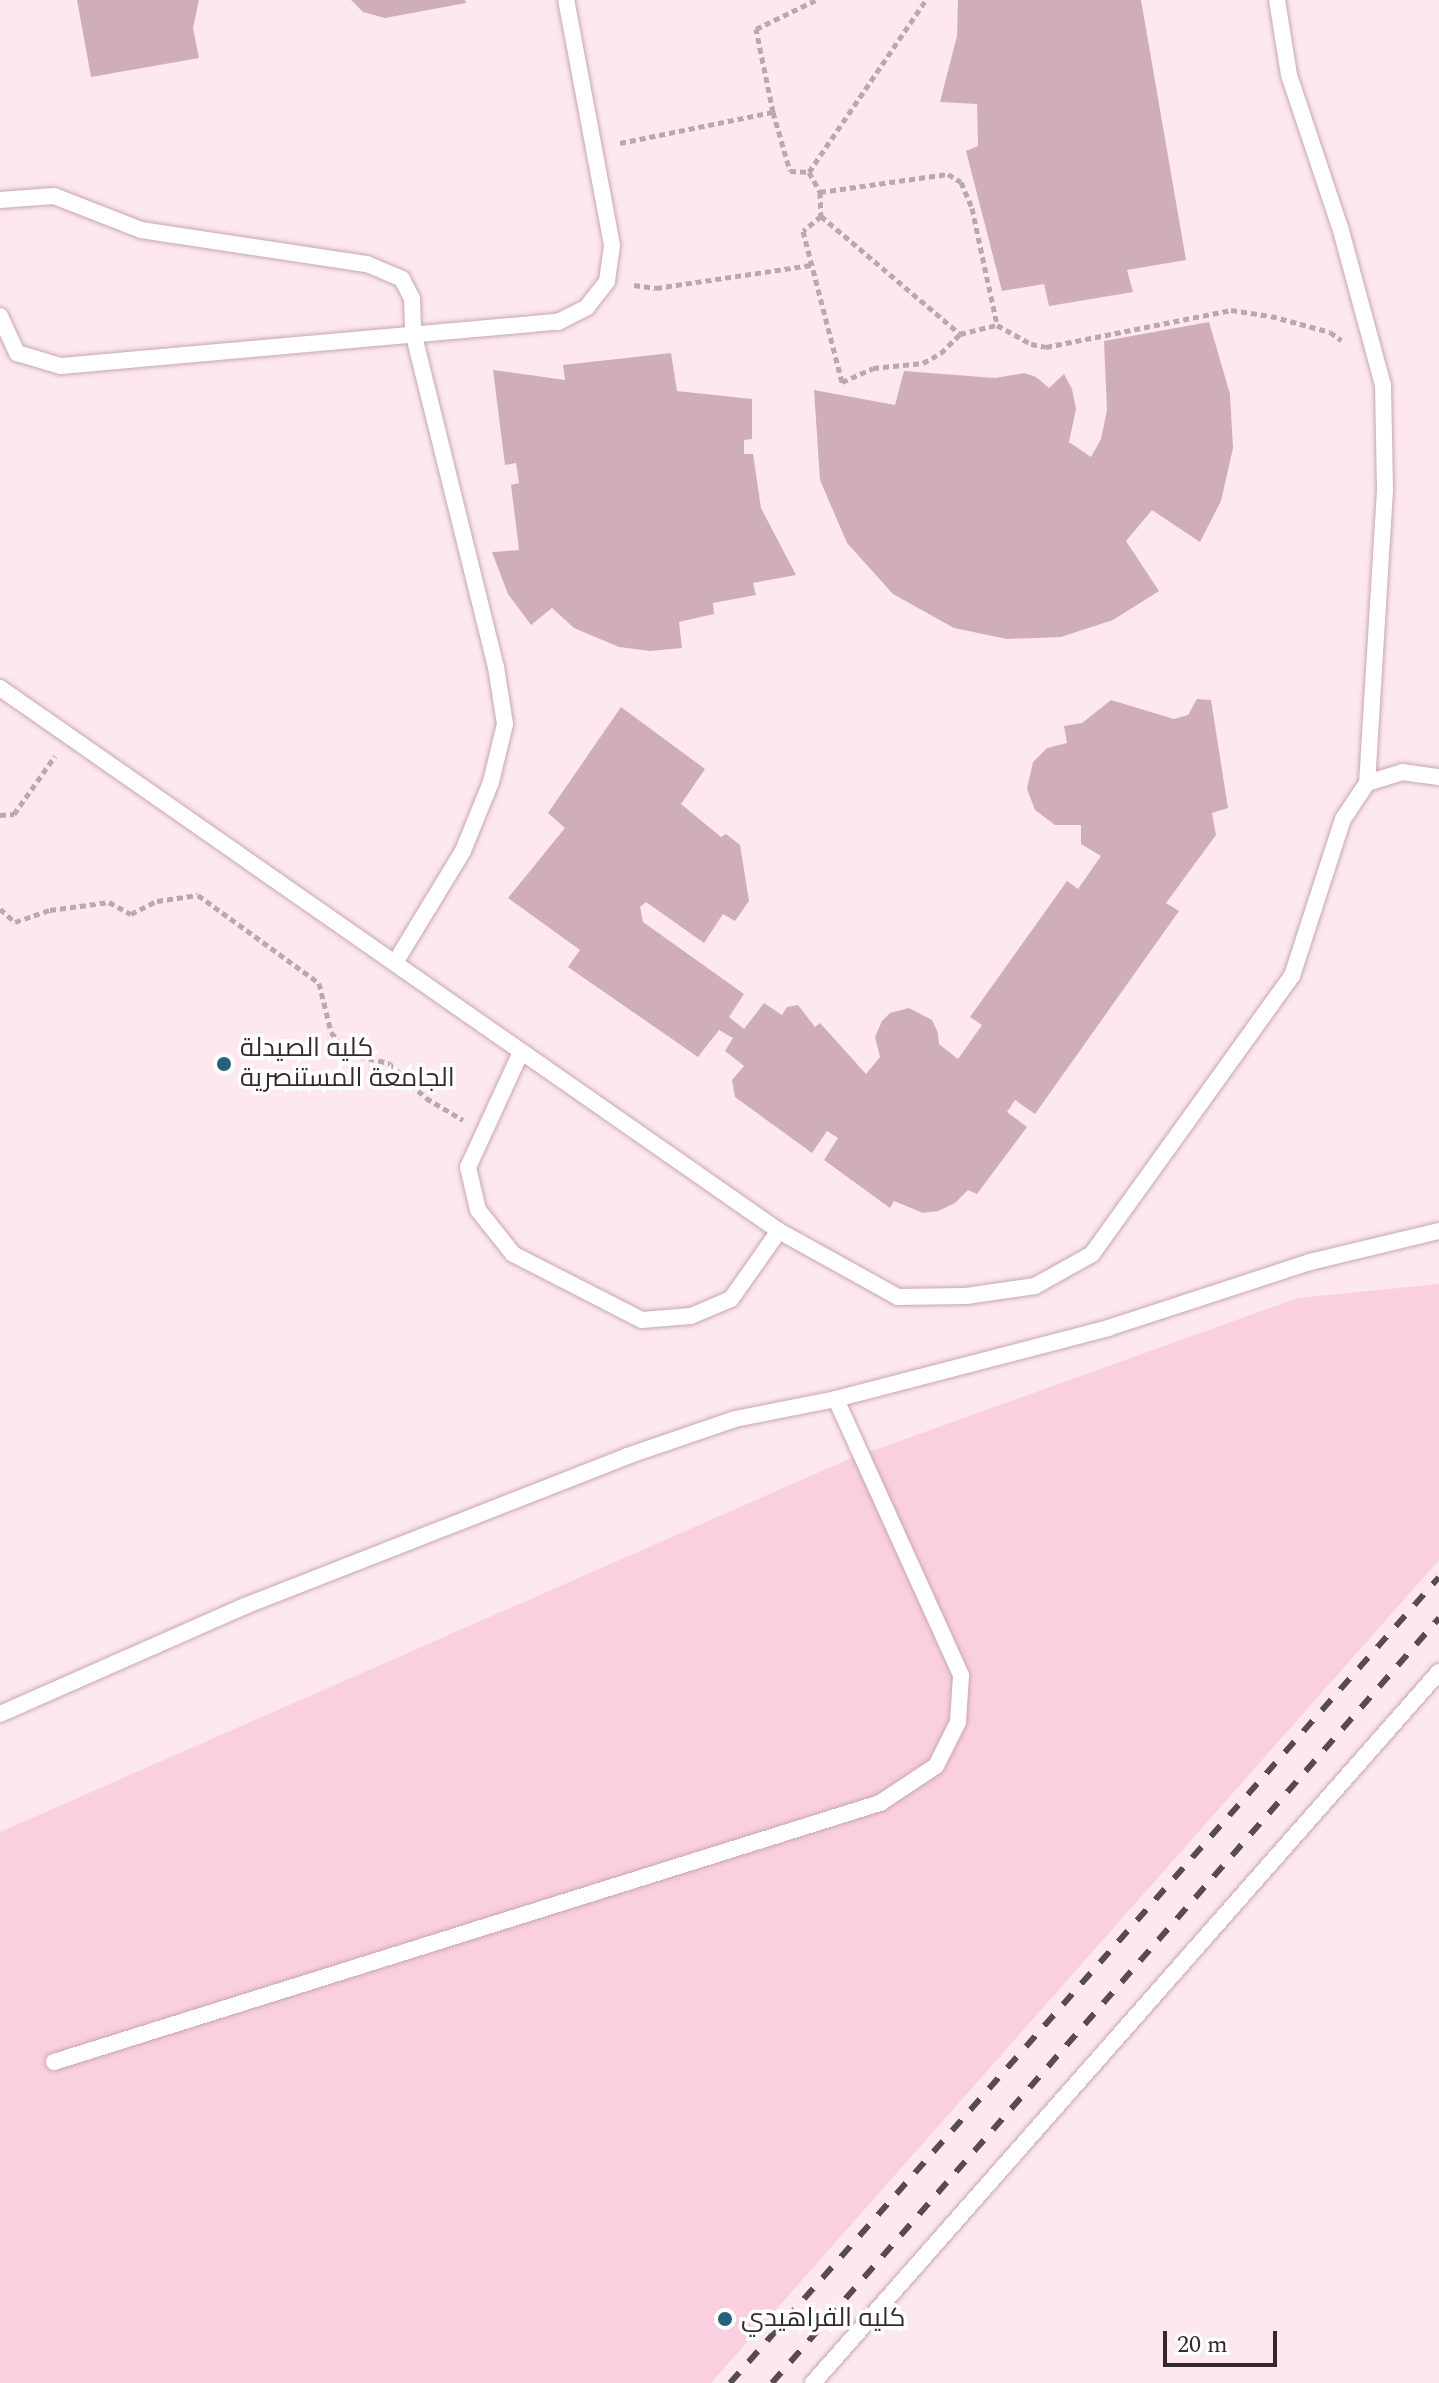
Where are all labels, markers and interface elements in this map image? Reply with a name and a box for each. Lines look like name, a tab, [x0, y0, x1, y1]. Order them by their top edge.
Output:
place label: كليه الصيدلة الجامعة المستنصرية	[240, 1033, 455, 1094]
marker: كليه الصيدلة الجامعة المستنصرية	[215, 1055, 233, 1073]
place label: كليه الفراهيدي	[741, 2303, 906, 2335]
marker: كليه الفراهيدي	[716, 2310, 734, 2328]
scale bar	[1167, 2315, 1281, 2365]
text: 20 m	[1177, 2327, 1228, 2363]

